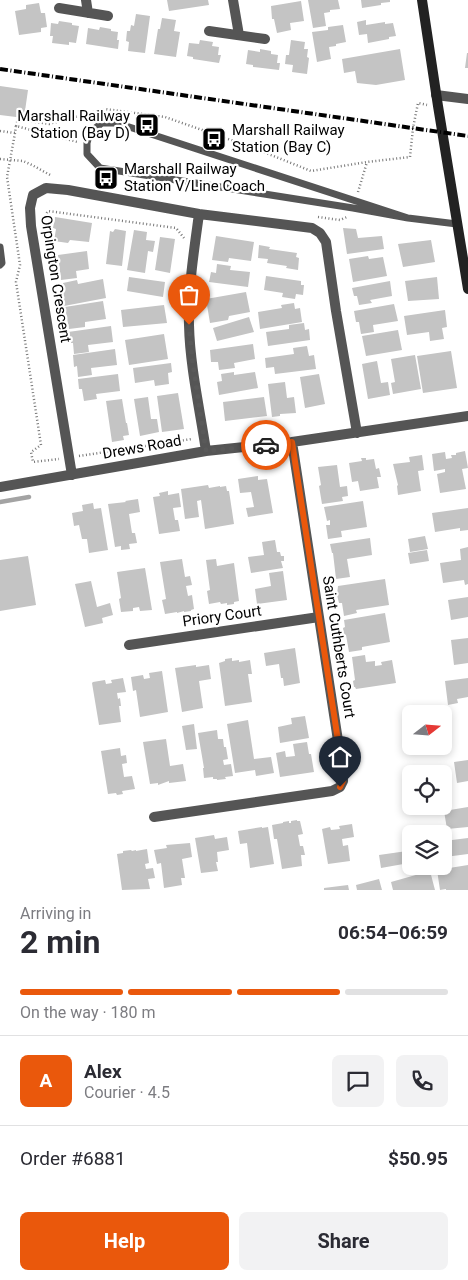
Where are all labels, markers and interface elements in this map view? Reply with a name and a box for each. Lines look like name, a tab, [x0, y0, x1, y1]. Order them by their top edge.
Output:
place label: Marshall Railway Station (Bay D)	[17, 107, 130, 142]
bus stop icon: Marshall Railway Station (Bay D)	[134, 112, 160, 138]
place label: Marshall Railway Station (Bay C)	[232, 121, 345, 156]
bus stop icon: Marshall Railway Station (Bay C)	[201, 126, 227, 152]
place label: Marshall Railway Station V/Line Coach	[124, 160, 265, 195]
bus stop icon: Marshall Railway Station V/Line Coach	[93, 165, 119, 191]
street label: Orpington Crescent	[37, 214, 75, 344]
pin	[168, 274, 210, 325]
icon: bag	[175, 281, 203, 309]
courier	[241, 420, 291, 470]
street label: Drews Road	[101, 431, 183, 463]
icon: car	[252, 431, 280, 459]
street label: Saint Cuthberts Court	[319, 574, 359, 720]
street label: Priory Court	[181, 602, 263, 630]
north arrow	[402, 705, 452, 755]
map controls	[402, 705, 452, 875]
pin	[319, 736, 361, 787]
icon: home	[326, 743, 354, 771]
button: locate	[402, 765, 452, 815]
button: layers	[402, 825, 452, 875]
text: Arriving in	[20, 904, 91, 923]
text: 06:54–06:59	[338, 921, 448, 944]
text: 2 min	[20, 923, 100, 961]
text: On the way · 180 m	[20, 1003, 156, 1022]
button: chat	[332, 1055, 384, 1107]
button: phone	[396, 1055, 448, 1107]
text: Alex	[84, 1060, 122, 1083]
text: A	[40, 1069, 52, 1092]
text: Courier · 4.5	[84, 1083, 170, 1102]
text: Order #6881	[20, 1147, 126, 1170]
text: $50.95	[388, 1147, 448, 1170]
button: Help	[20, 1212, 229, 1270]
button: Share	[239, 1212, 448, 1270]

